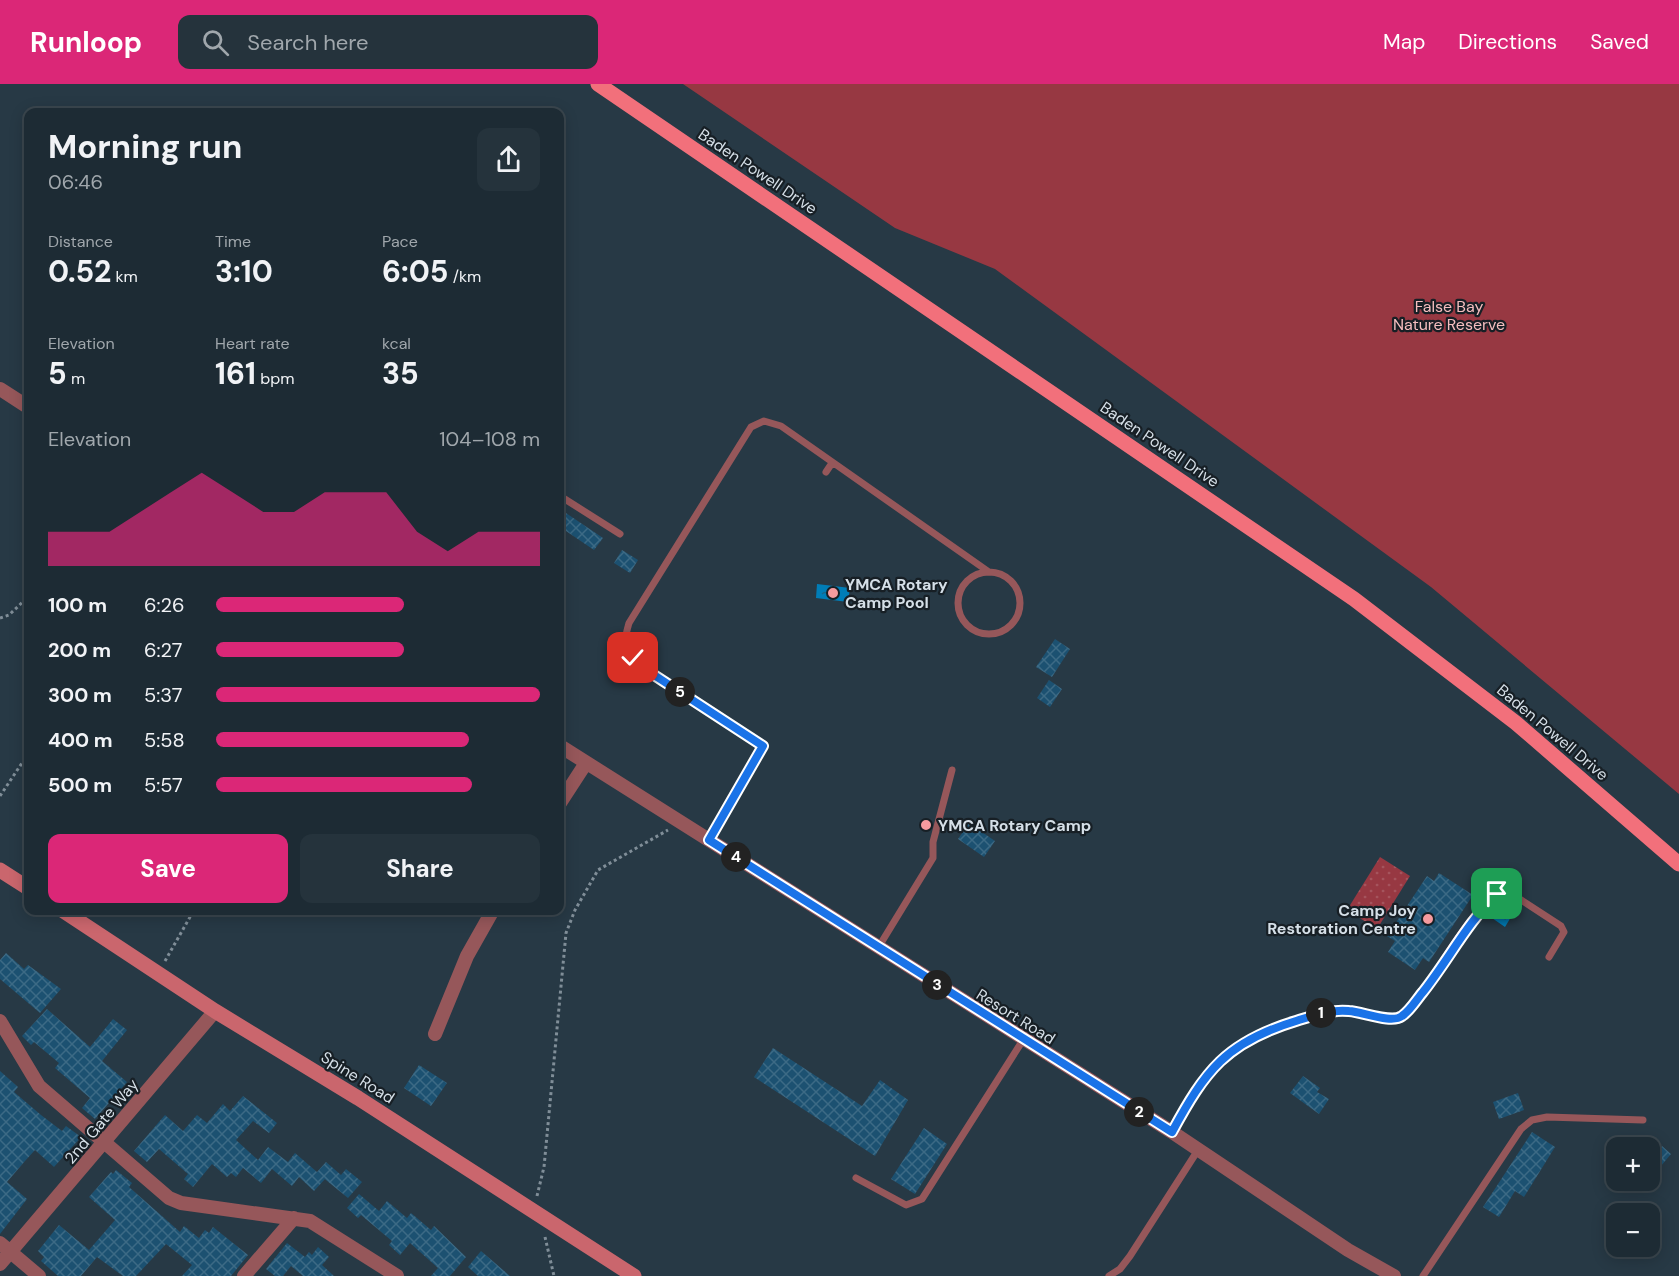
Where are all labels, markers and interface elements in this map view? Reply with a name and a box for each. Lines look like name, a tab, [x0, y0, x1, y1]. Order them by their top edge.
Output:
search box	[178, 15, 598, 69]
text: Runloop	[30, 24, 142, 61]
icon: search	[199, 26, 232, 59]
text: Search here	[247, 28, 369, 57]
text: Map	[1383, 28, 1425, 56]
text: Directions	[1458, 28, 1557, 56]
text: Saved	[1590, 28, 1649, 56]
street label: Baden Powell Drive	[694, 124, 821, 219]
text: Morning run	[48, 125, 242, 168]
button: share	[477, 128, 540, 191]
text: 06:46	[48, 169, 103, 195]
text: Distance	[48, 231, 113, 252]
text: Time	[215, 231, 251, 252]
text: Pace	[382, 231, 418, 252]
text: 0.52	[48, 252, 111, 291]
text: 3:10	[215, 252, 273, 291]
text: 6:05	[382, 252, 448, 291]
text: km	[111, 266, 138, 287]
text: /km	[448, 266, 481, 287]
park label: False Bay Nature Reserve	[1393, 296, 1505, 335]
text: Elevation	[48, 333, 115, 354]
text: Heart rate	[215, 333, 290, 354]
text: kcal	[382, 333, 411, 354]
text: 5	[48, 354, 67, 393]
text: 161	[215, 354, 256, 393]
text: 35	[382, 354, 419, 393]
text: m	[67, 368, 85, 389]
text: bpm	[256, 368, 294, 389]
street label: Baden Powell Drive	[1096, 397, 1223, 492]
text: Elevation	[48, 426, 131, 452]
text: 104–108 m	[439, 426, 540, 452]
place label: YMCA Rotary Camp Pool	[845, 574, 948, 613]
marker: YMCA Rotary Camp Pool	[826, 586, 840, 600]
text: 100 m	[48, 592, 107, 618]
text: 6:26	[144, 592, 185, 618]
pin	[607, 632, 658, 683]
text: 200 m	[48, 637, 111, 663]
text: 6:27	[144, 637, 182, 663]
icon: check	[616, 641, 649, 674]
pin: 5	[665, 677, 695, 707]
street label: Baden Powell Drive	[1493, 680, 1613, 785]
text: 5	[675, 681, 685, 702]
text: 300 m	[48, 682, 112, 708]
text: 5:37	[144, 682, 182, 708]
text: 400 m	[48, 727, 113, 753]
text: 5:58	[144, 727, 185, 753]
text: 500 m	[48, 772, 112, 798]
text: 5:57	[144, 772, 183, 798]
place label: YMCA Rotary Camp	[938, 815, 1091, 836]
marker: YMCA Rotary Camp	[919, 818, 933, 832]
button: Save	[48, 834, 288, 903]
button: Share	[300, 834, 540, 903]
pin: 4	[721, 842, 751, 872]
text: 4	[731, 846, 741, 867]
pin	[1471, 868, 1522, 919]
icon: arrive	[1480, 877, 1513, 910]
place label: Camp Joy Restoration Centre	[1267, 900, 1416, 939]
marker: Camp Joy Restoration Centre	[1421, 912, 1435, 926]
pin: 3	[922, 970, 952, 1000]
text: 3	[932, 974, 942, 995]
street label: Resort Road	[972, 984, 1059, 1049]
pin: 1	[1306, 998, 1336, 1028]
text: 1	[1318, 1002, 1324, 1023]
street label: Spine Road	[317, 1047, 398, 1108]
street label: 2nd Gate Way	[60, 1074, 143, 1168]
pin: 2	[1124, 1097, 1154, 1127]
text: 2	[1134, 1101, 1144, 1122]
map controls	[1606, 1137, 1660, 1257]
button: +	[1606, 1137, 1660, 1191]
button: −	[1606, 1203, 1660, 1257]

